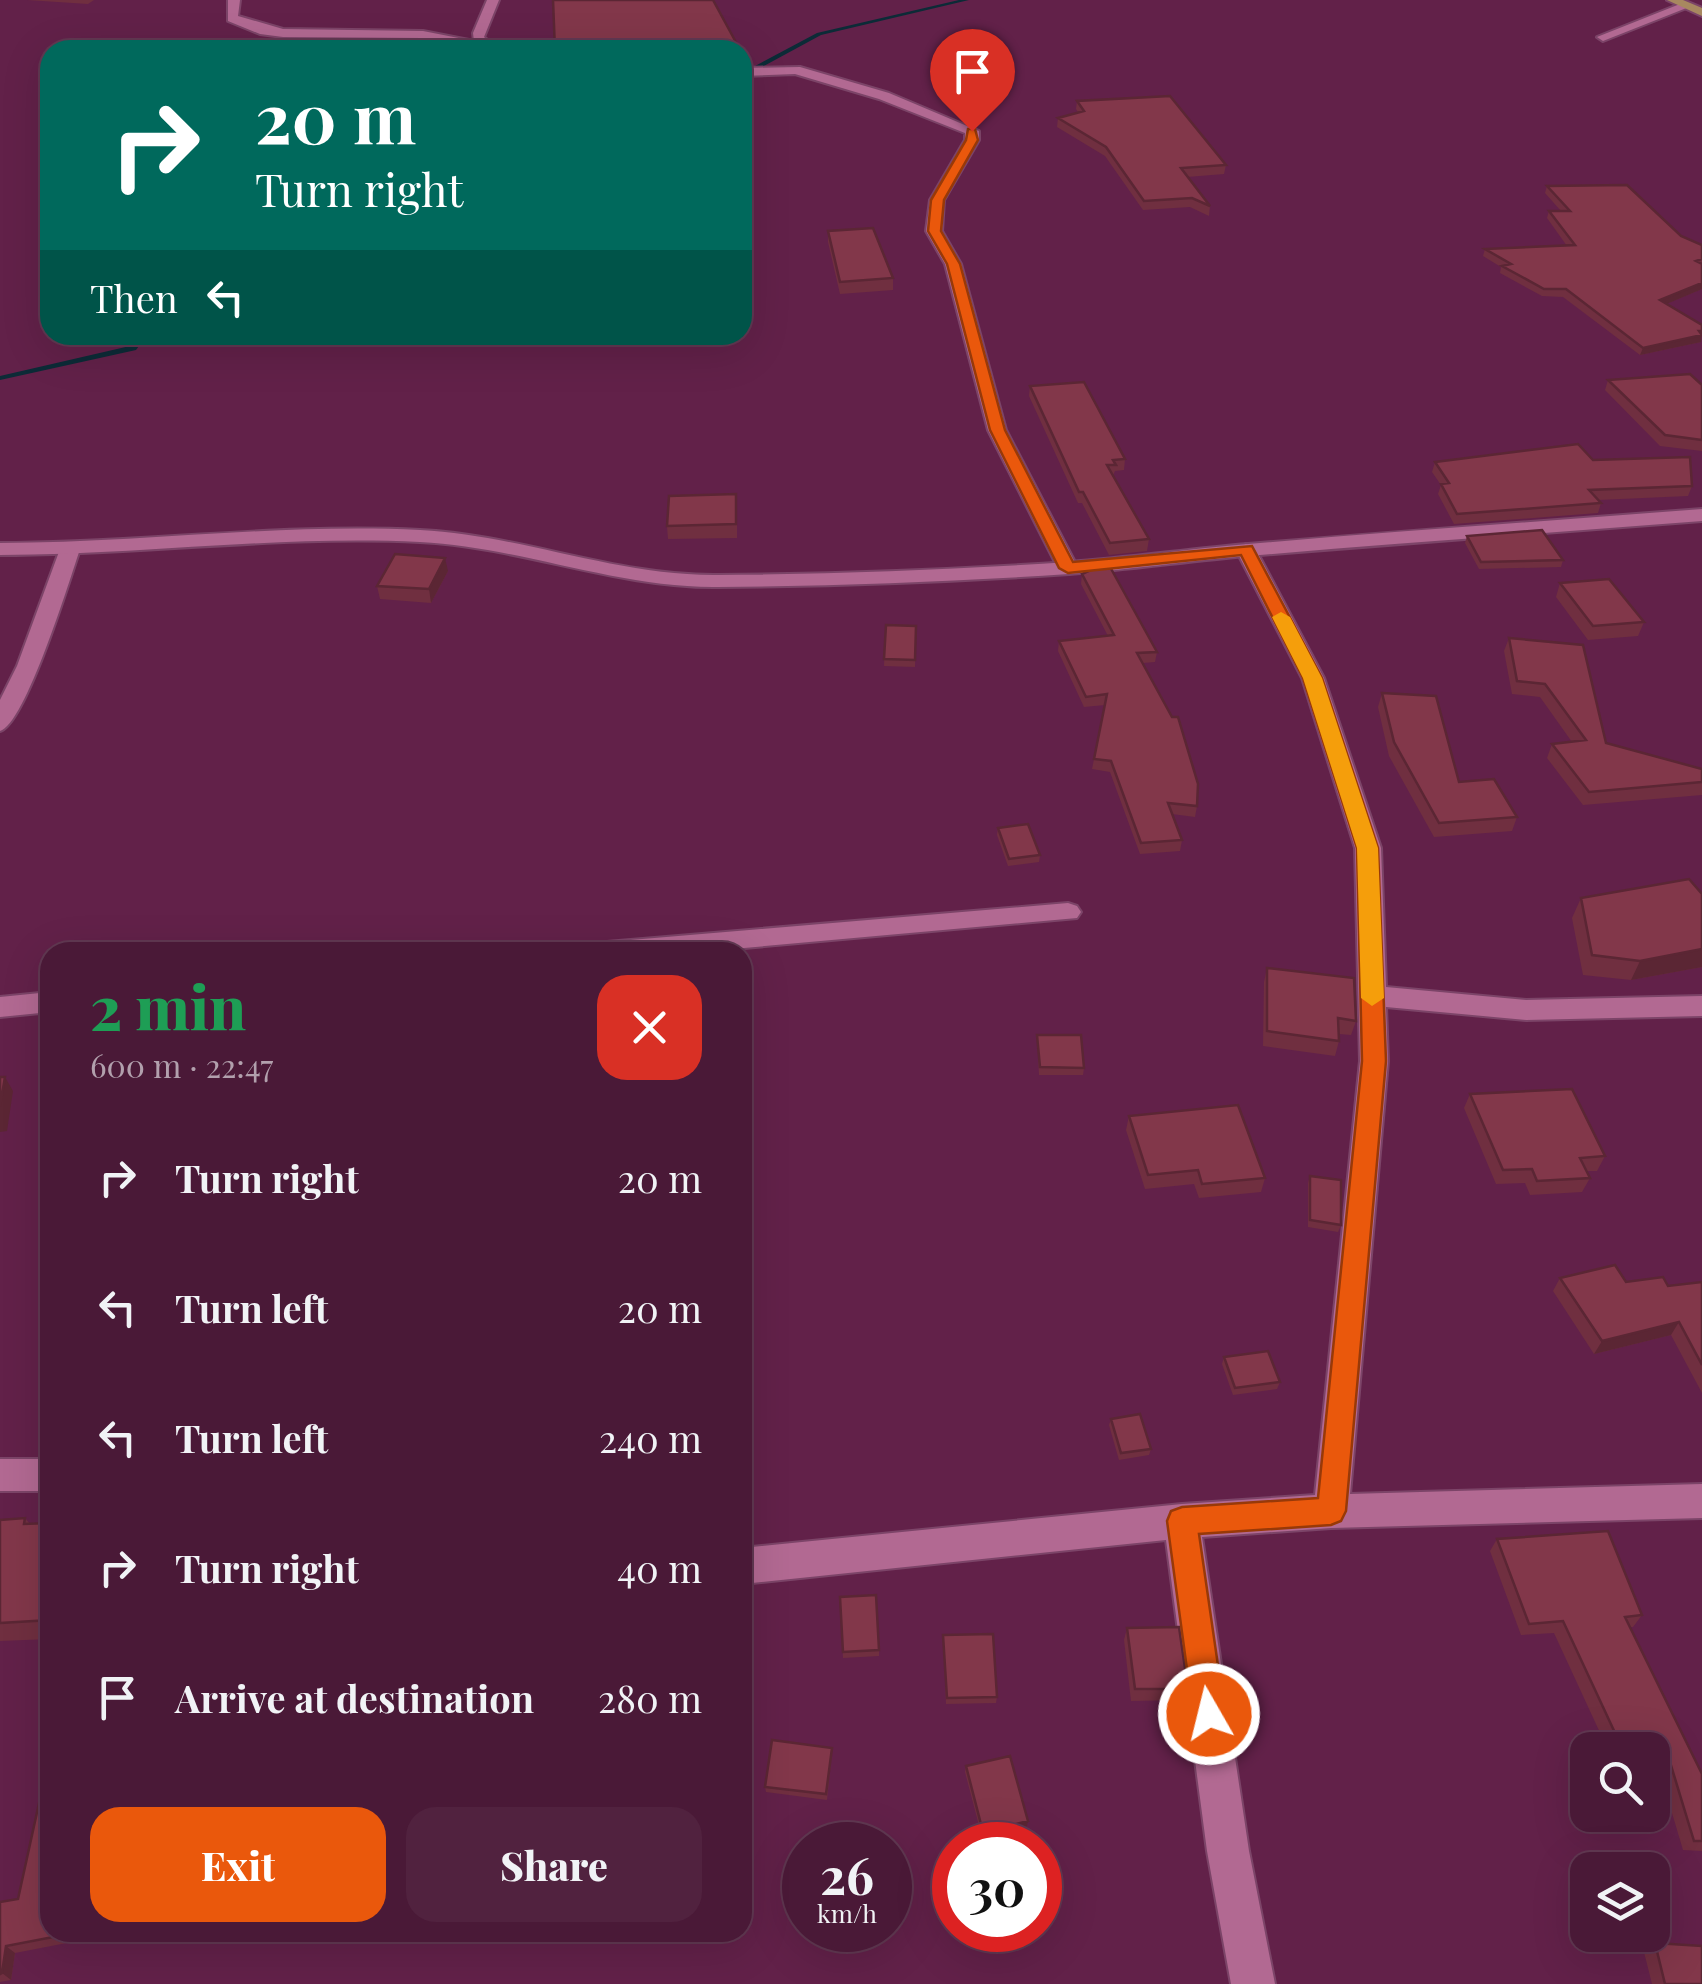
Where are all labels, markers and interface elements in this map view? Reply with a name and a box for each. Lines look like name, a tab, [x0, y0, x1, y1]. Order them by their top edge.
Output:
pin	[930, 29, 1015, 132]
icon: arrive	[945, 44, 1000, 99]
text: 20 m	[255, 68, 416, 162]
icon: right	[90, 80, 220, 210]
text: Turn right	[255, 158, 463, 218]
icon: left	[198, 270, 253, 325]
text: Then	[90, 272, 178, 323]
text: 2 min	[90, 965, 246, 1045]
button: close	[597, 975, 702, 1080]
text: 600 m · 22:47	[90, 1043, 273, 1086]
icon: right	[90, 1150, 145, 1205]
text: Turn right	[175, 1152, 359, 1203]
text: 20 m	[618, 1152, 702, 1203]
icon: left	[90, 1280, 145, 1335]
text: Turn left	[175, 1282, 328, 1333]
text: 20 m	[618, 1282, 702, 1333]
icon: left	[90, 1410, 145, 1465]
text: Turn left	[175, 1412, 328, 1463]
text: 240 m	[599, 1412, 702, 1463]
icon: right	[90, 1540, 145, 1595]
text: Turn right	[175, 1542, 359, 1593]
text: 40 m	[617, 1542, 702, 1593]
position arrow	[1157, 1662, 1261, 1766]
icon: arrive	[90, 1670, 145, 1725]
text: Arrive at destination	[175, 1672, 534, 1723]
text: 280 m	[598, 1672, 702, 1723]
map controls	[1570, 1732, 1670, 1952]
button: search	[1570, 1732, 1670, 1832]
button: Exit	[90, 1807, 386, 1922]
button: Share	[406, 1807, 702, 1922]
speed limit sign: 30	[932, 1822, 1062, 1952]
text: 26	[820, 1841, 874, 1908]
button: layers	[1570, 1852, 1670, 1952]
text: km/h	[817, 1896, 877, 1929]

